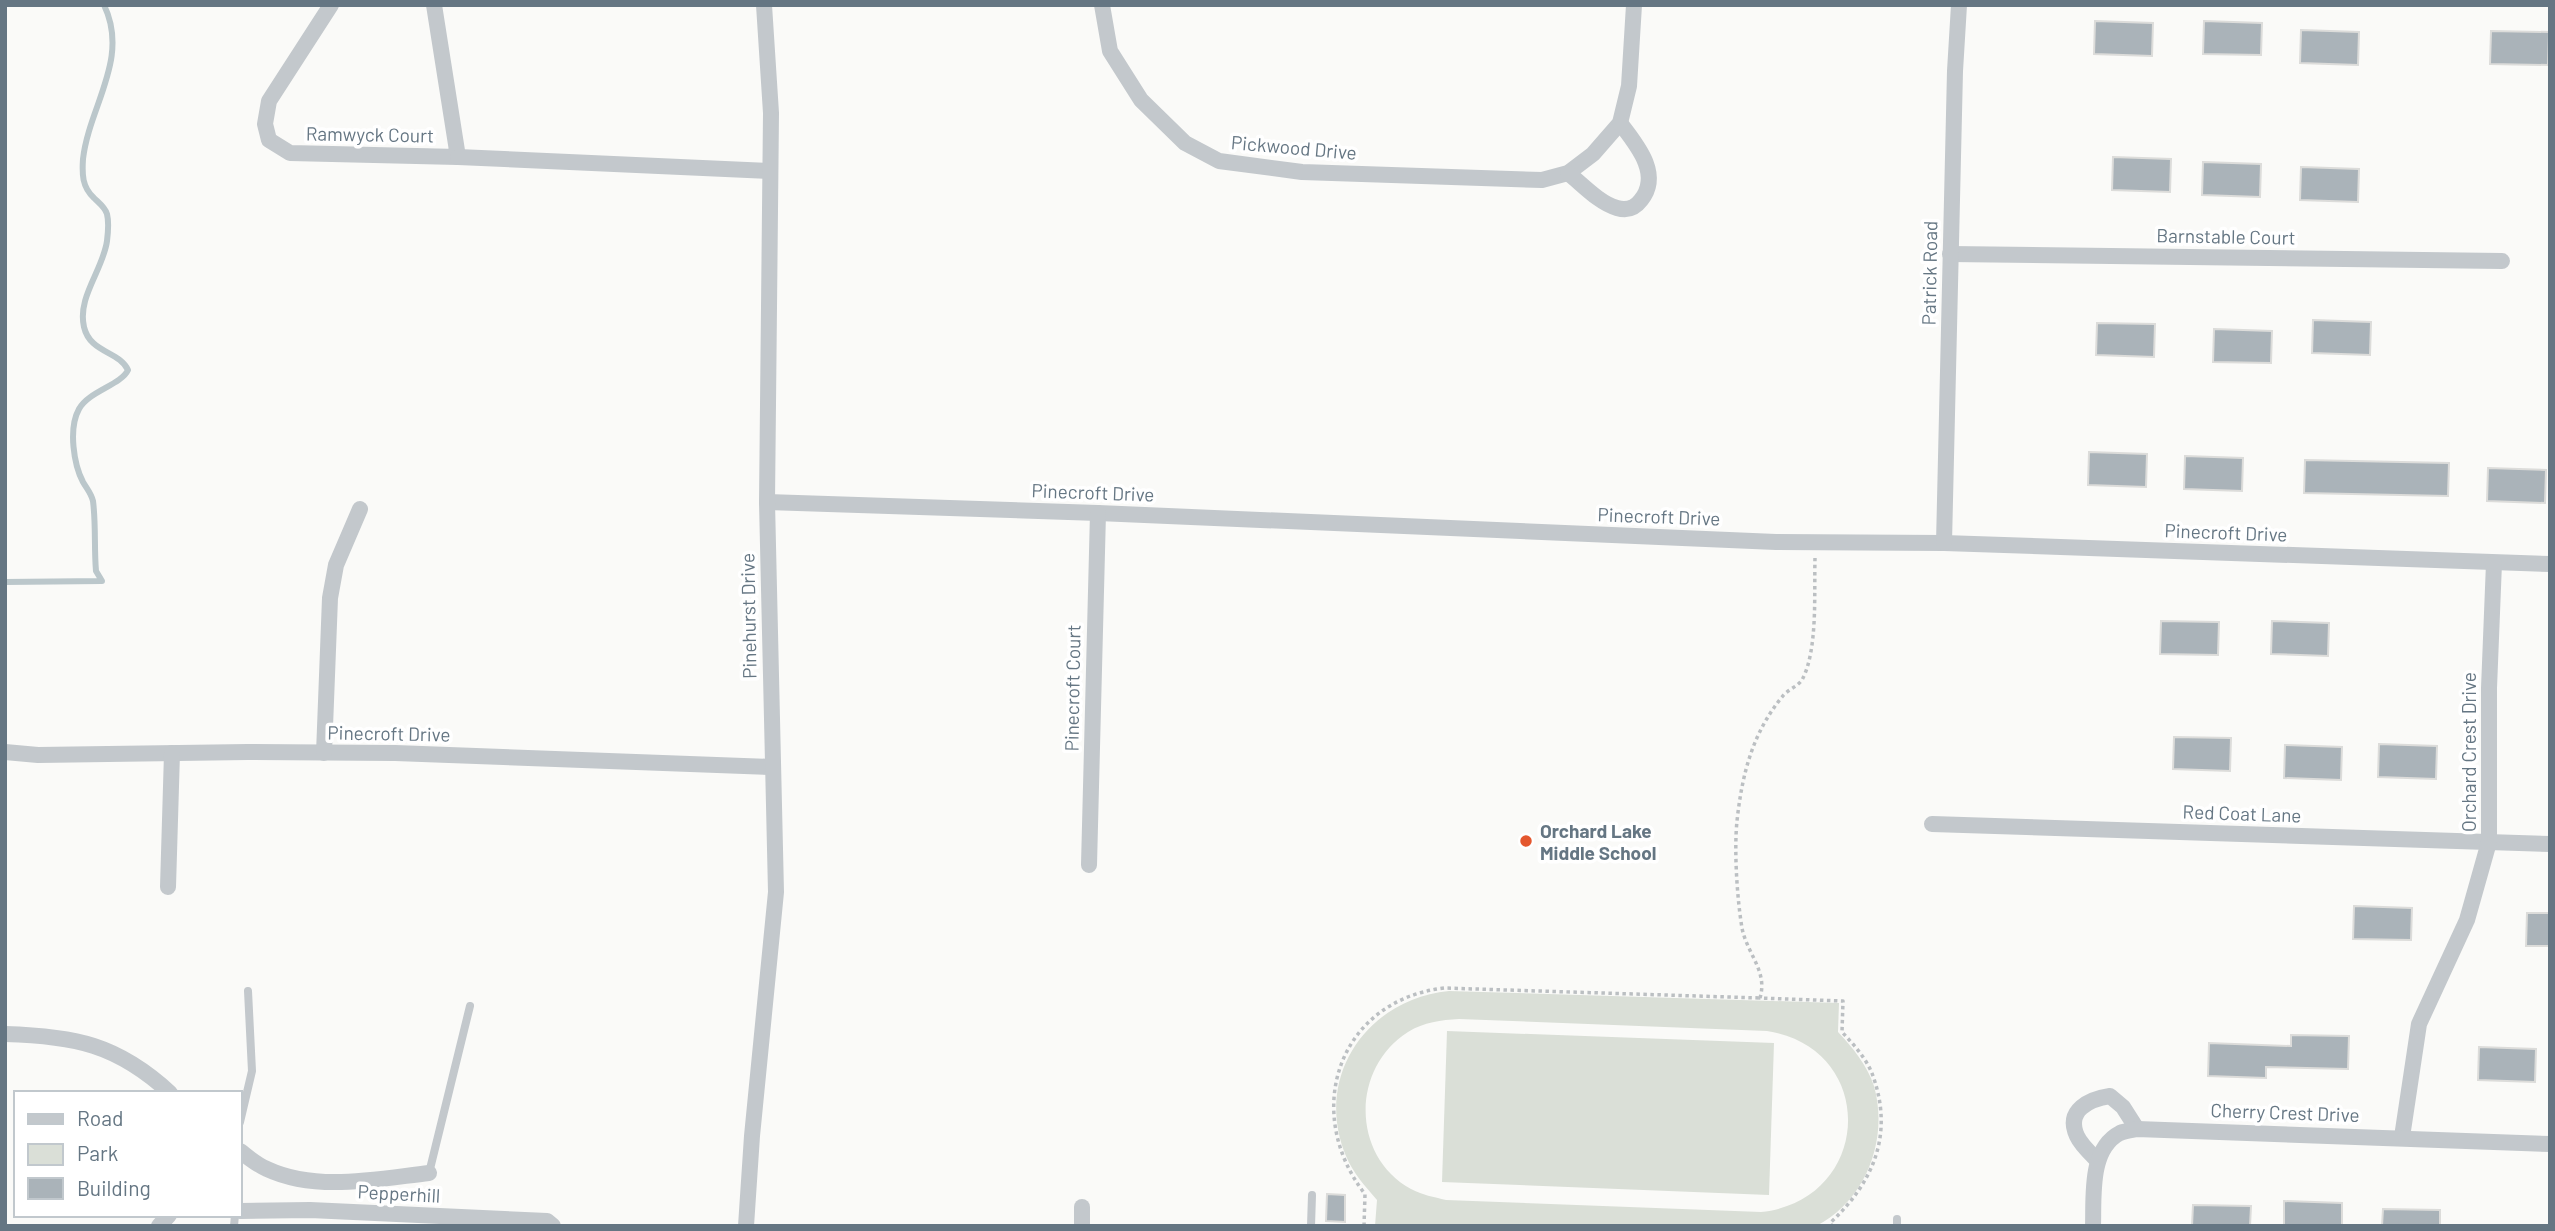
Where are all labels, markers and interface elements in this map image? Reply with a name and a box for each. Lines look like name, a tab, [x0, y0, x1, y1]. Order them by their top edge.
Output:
street label: Ramwyck Court	[306, 121, 434, 147]
street label: Pickwood Drive	[1230, 130, 1358, 164]
street label: Patrick Road	[1917, 220, 1941, 326]
street label: Barnstable Court	[2156, 223, 2296, 249]
street label: Pinecroft Drive	[1031, 478, 1155, 506]
street label: Pinecroft Drive	[1597, 502, 1721, 530]
street label: Pinecroft Drive	[2164, 518, 2288, 546]
street label: Pinehurst Drive	[735, 553, 761, 679]
street label: Pinecroft Court	[1059, 624, 1085, 752]
street label: Orchard Crest Drive	[2457, 672, 2480, 832]
street label: Pinecroft Drive	[327, 720, 451, 746]
street label: Red Coat Lane	[2182, 799, 2302, 827]
place label: Orchard Lake Middle School	[1540, 819, 1656, 864]
marker: Orchard Lake Middle School	[1518, 833, 1534, 849]
legend	[14, 1091, 242, 1217]
street label: Cherry Crest Drive	[2210, 1098, 2360, 1126]
text: Road	[77, 1105, 123, 1130]
text: Park	[77, 1140, 118, 1165]
text: Building	[77, 1175, 151, 1200]
street label: Pepperhill	[357, 1179, 441, 1207]

